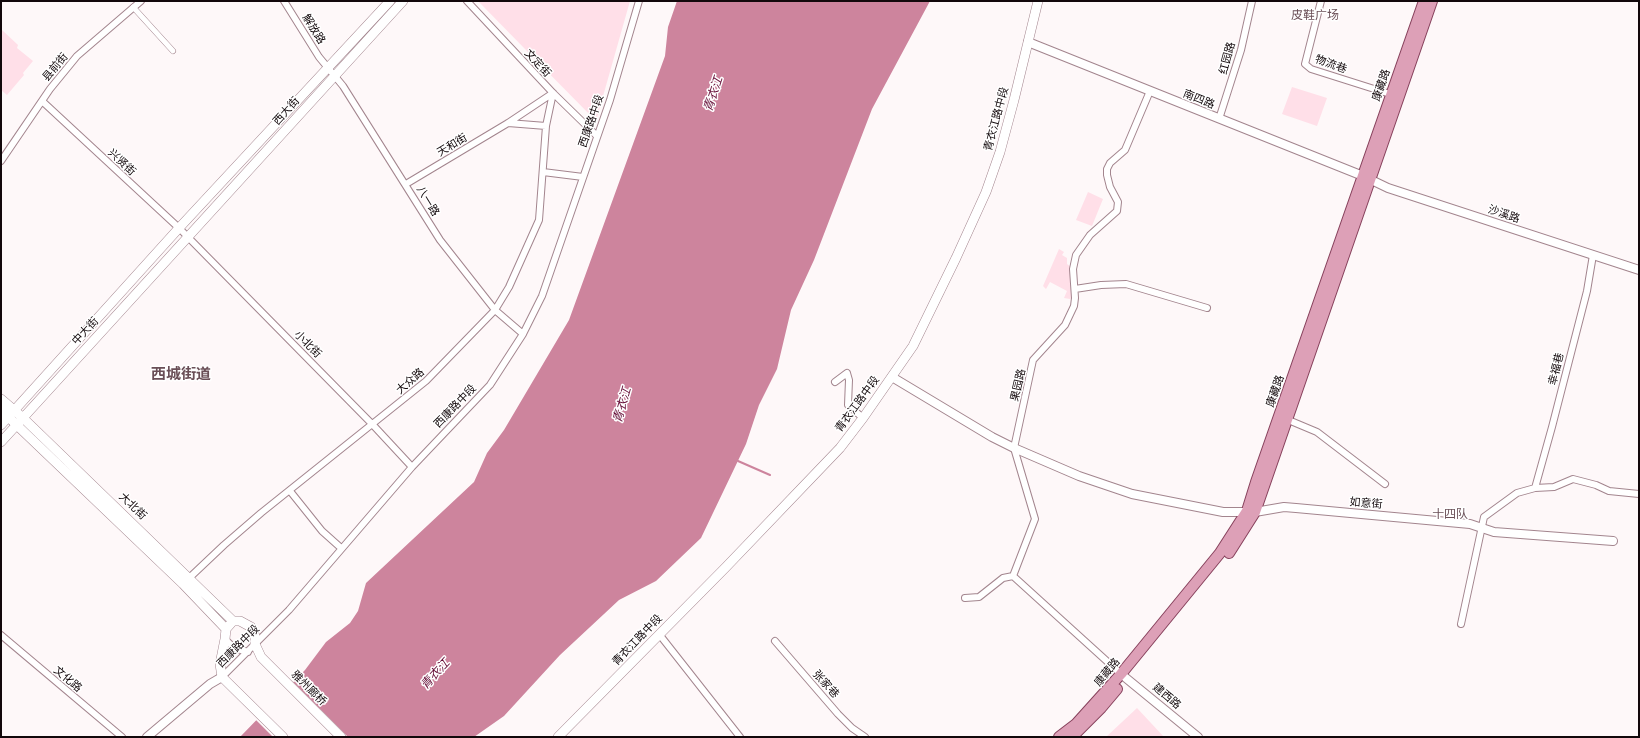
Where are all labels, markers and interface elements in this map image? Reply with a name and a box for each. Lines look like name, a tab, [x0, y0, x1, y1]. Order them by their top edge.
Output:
district label: 皮鞋广场	[1291, 8, 1339, 22]
street label: 解放路	[300, 12, 328, 46]
street label: 红园路	[1216, 40, 1238, 76]
street label: 文定街	[522, 46, 554, 80]
street label: 县前街	[39, 50, 71, 84]
street label: 物流巷	[1313, 52, 1349, 76]
street label: 康藏路	[1369, 67, 1393, 103]
water label: 青衣江	[701, 75, 725, 113]
street label: 青衣江路中段	[981, 85, 1011, 153]
street label: 南四路	[1181, 87, 1217, 111]
street label: 西康路中段	[576, 93, 606, 149]
street label: 西大街	[270, 94, 302, 128]
street label: 天和街	[434, 131, 470, 159]
street label: 兴贤街	[105, 146, 139, 178]
street label: 八一路	[414, 183, 442, 219]
street label: 沙溪路	[1486, 203, 1522, 225]
street label: 中大街	[69, 314, 101, 348]
street label: 小北街	[292, 328, 324, 360]
street label: 幸福巷	[1546, 351, 1566, 387]
district label: 西城街道	[151, 365, 211, 383]
street label: 大众路	[393, 365, 427, 397]
street label: 果园路	[1008, 367, 1028, 403]
street label: 青衣江路中段	[832, 373, 882, 435]
street label: 康藏路	[1263, 373, 1287, 409]
street label: 西康路中段	[431, 382, 479, 430]
water label: 青衣江	[610, 386, 634, 424]
street label: 大北街	[117, 490, 149, 522]
street label: 如意街	[1349, 495, 1383, 511]
district label: 十四队	[1432, 507, 1468, 521]
street label: 青衣江路中段	[609, 612, 665, 668]
street label: 西康路中段	[214, 622, 262, 670]
street label: 康藏路	[1091, 655, 1123, 689]
water label: 青衣江	[417, 656, 453, 692]
street label: 文化路	[51, 663, 85, 695]
street label: 张家巷	[810, 667, 842, 701]
street label: 雅州廊桥	[289, 668, 329, 708]
street label: 建西路	[1150, 680, 1184, 712]

